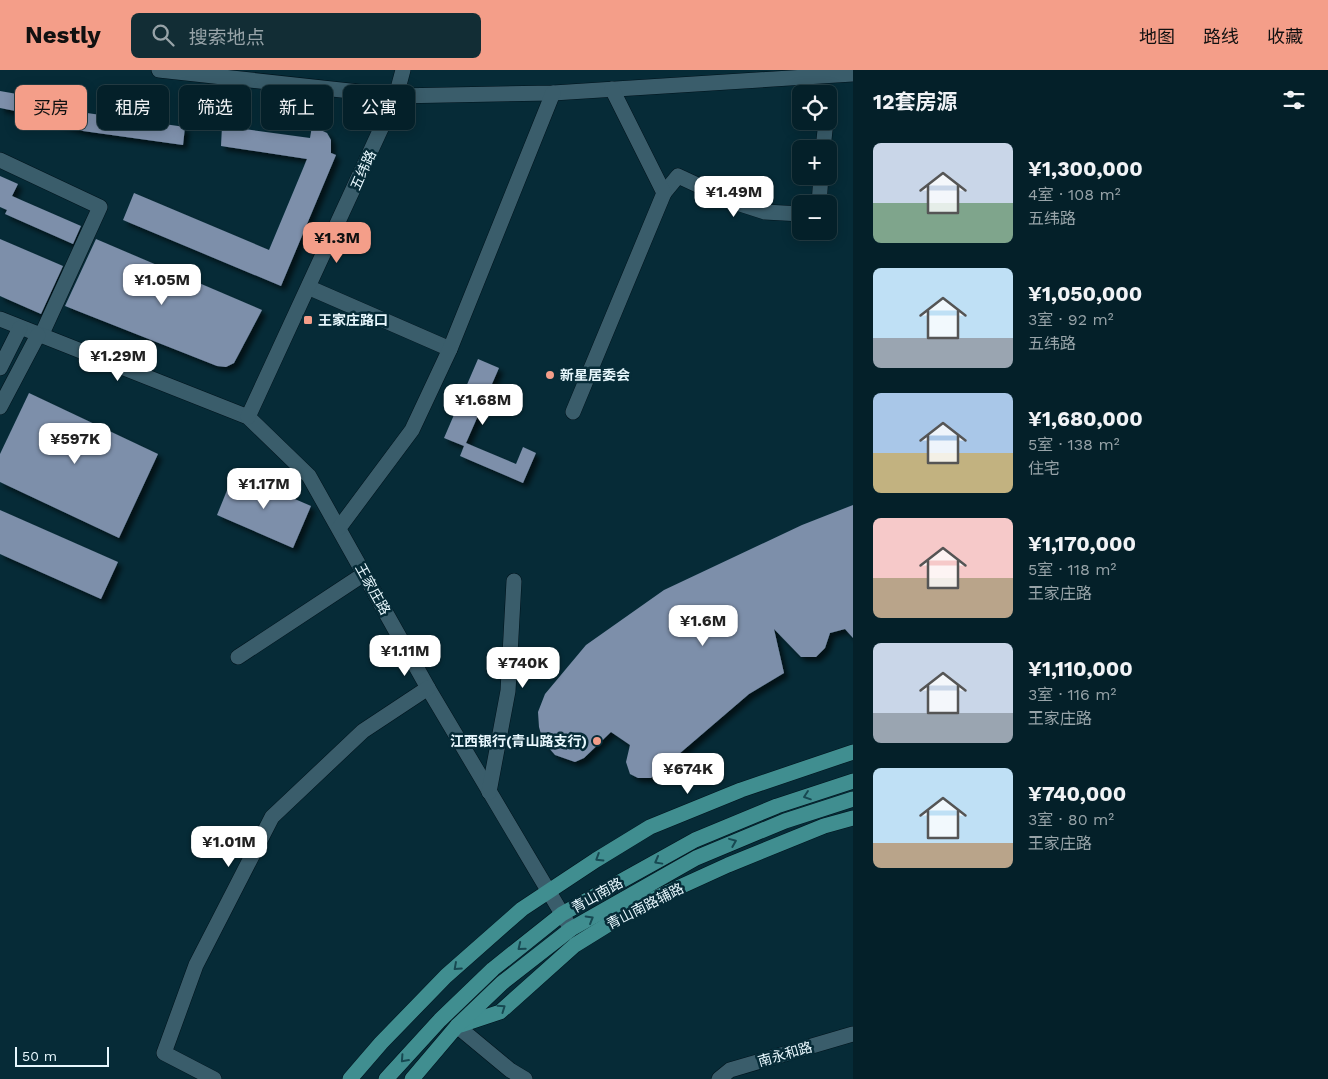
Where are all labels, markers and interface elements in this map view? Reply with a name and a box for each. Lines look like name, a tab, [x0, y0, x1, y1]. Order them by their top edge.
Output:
search box	[131, 13, 481, 58]
text: Nestly	[25, 21, 101, 49]
icon: search	[149, 21, 177, 49]
text: 搜索地点	[189, 26, 265, 49]
text: 地图	[1139, 26, 1175, 47]
text: 路线	[1203, 26, 1239, 47]
text: 收藏	[1267, 26, 1303, 47]
chip: 买房	[15, 85, 87, 130]
chip: 租房	[97, 85, 169, 130]
chip: 筛选	[179, 85, 251, 130]
chip: 新上	[261, 85, 333, 130]
chip: 公寓	[343, 85, 415, 130]
map controls	[792, 85, 837, 240]
button: locate	[792, 85, 837, 130]
icon: filters	[1280, 86, 1308, 114]
text: 12套房源	[873, 89, 958, 114]
button: +	[792, 140, 837, 185]
street label: 五纬路	[347, 148, 379, 192]
text: ¥1,300,000	[1028, 156, 1143, 181]
icon: home	[913, 163, 973, 223]
pin: ¥1.49M	[693, 176, 775, 218]
text: ¥1.49M	[706, 182, 762, 201]
text: 4室 · 108 m²	[1028, 185, 1121, 204]
button: −	[792, 195, 837, 240]
text: 五纬路	[1028, 209, 1076, 228]
pin: ¥1.3M	[302, 222, 372, 264]
text: ¥1.3M	[314, 228, 360, 247]
pin: ¥1.05M	[121, 264, 203, 306]
text: ¥1.05M	[134, 270, 190, 289]
text: ¥1,050,000	[1028, 281, 1142, 306]
icon: home	[913, 288, 973, 348]
text: 3室 · 92 m²	[1028, 310, 1114, 329]
place label: 王家庄路口	[318, 312, 388, 328]
marker: 王家庄路口	[302, 314, 314, 326]
text: 五纬路	[1028, 334, 1076, 353]
pin: ¥1.29M	[77, 340, 159, 382]
text: ¥1.29M	[90, 346, 146, 365]
place label: 新星居委会	[560, 367, 630, 383]
marker: 新星居委会	[544, 369, 556, 381]
pin: ¥1.68M	[442, 384, 524, 426]
text: ¥1.68M	[455, 390, 511, 409]
text: ¥1,680,000	[1028, 406, 1143, 431]
icon: home	[913, 413, 973, 473]
pin: ¥597K	[40, 422, 110, 465]
text: ¥597K	[50, 429, 100, 448]
text: 5室 · 138 m²	[1028, 435, 1120, 454]
text: 住宅	[1028, 459, 1060, 478]
pin: ¥1.17M	[223, 468, 305, 510]
text: ¥1.17M	[238, 474, 290, 493]
text: ¥1,170,000	[1028, 531, 1136, 556]
icon: home	[913, 538, 973, 598]
text: 5室 · 118 m²	[1028, 560, 1116, 579]
street label: 王家庄路	[352, 561, 394, 617]
text: 王家庄路	[1028, 584, 1092, 603]
pin: ¥1.6M	[668, 604, 738, 647]
text: ¥1.6M	[680, 611, 726, 630]
pin: ¥1.11M	[364, 634, 446, 677]
text: ¥1.11M	[381, 641, 429, 660]
pin: ¥740K	[488, 646, 558, 689]
text: ¥740K	[498, 653, 548, 672]
text: ¥1,110,000	[1028, 656, 1133, 681]
icon: home	[913, 663, 973, 723]
text: 3室 · 116 m²	[1028, 685, 1116, 704]
text: 王家庄路	[1028, 709, 1092, 728]
place label: 江西银行(青山路支行)	[450, 733, 587, 749]
marker: 江西银行(青山路支行)	[591, 735, 603, 747]
pin: ¥674K	[653, 752, 723, 795]
text: ¥674K	[663, 759, 713, 778]
text: ¥740,000	[1028, 781, 1126, 806]
icon: home	[913, 788, 973, 848]
one-way arrow	[803, 790, 812, 800]
text: 3室 · 80 m²	[1028, 810, 1114, 829]
pin: ¥1.01M	[188, 826, 270, 868]
text: ¥1.01M	[202, 832, 256, 851]
text: 王家庄路	[1028, 834, 1092, 853]
one-way arrow	[729, 838, 737, 848]
one-way arrow	[595, 852, 605, 861]
one-way arrow	[654, 855, 663, 865]
street label: 青山南路	[569, 874, 625, 916]
street label: 青山南路辅路	[604, 880, 686, 932]
one-way arrow	[585, 915, 594, 925]
one-way arrow	[518, 942, 527, 950]
one-way arrow	[453, 961, 462, 970]
one-way arrow	[496, 1005, 506, 1014]
street label: 南永和路	[756, 1039, 814, 1069]
scale bar	[15, 1044, 109, 1067]
text: 50 m	[22, 1048, 57, 1064]
one-way arrow	[401, 1054, 410, 1063]

